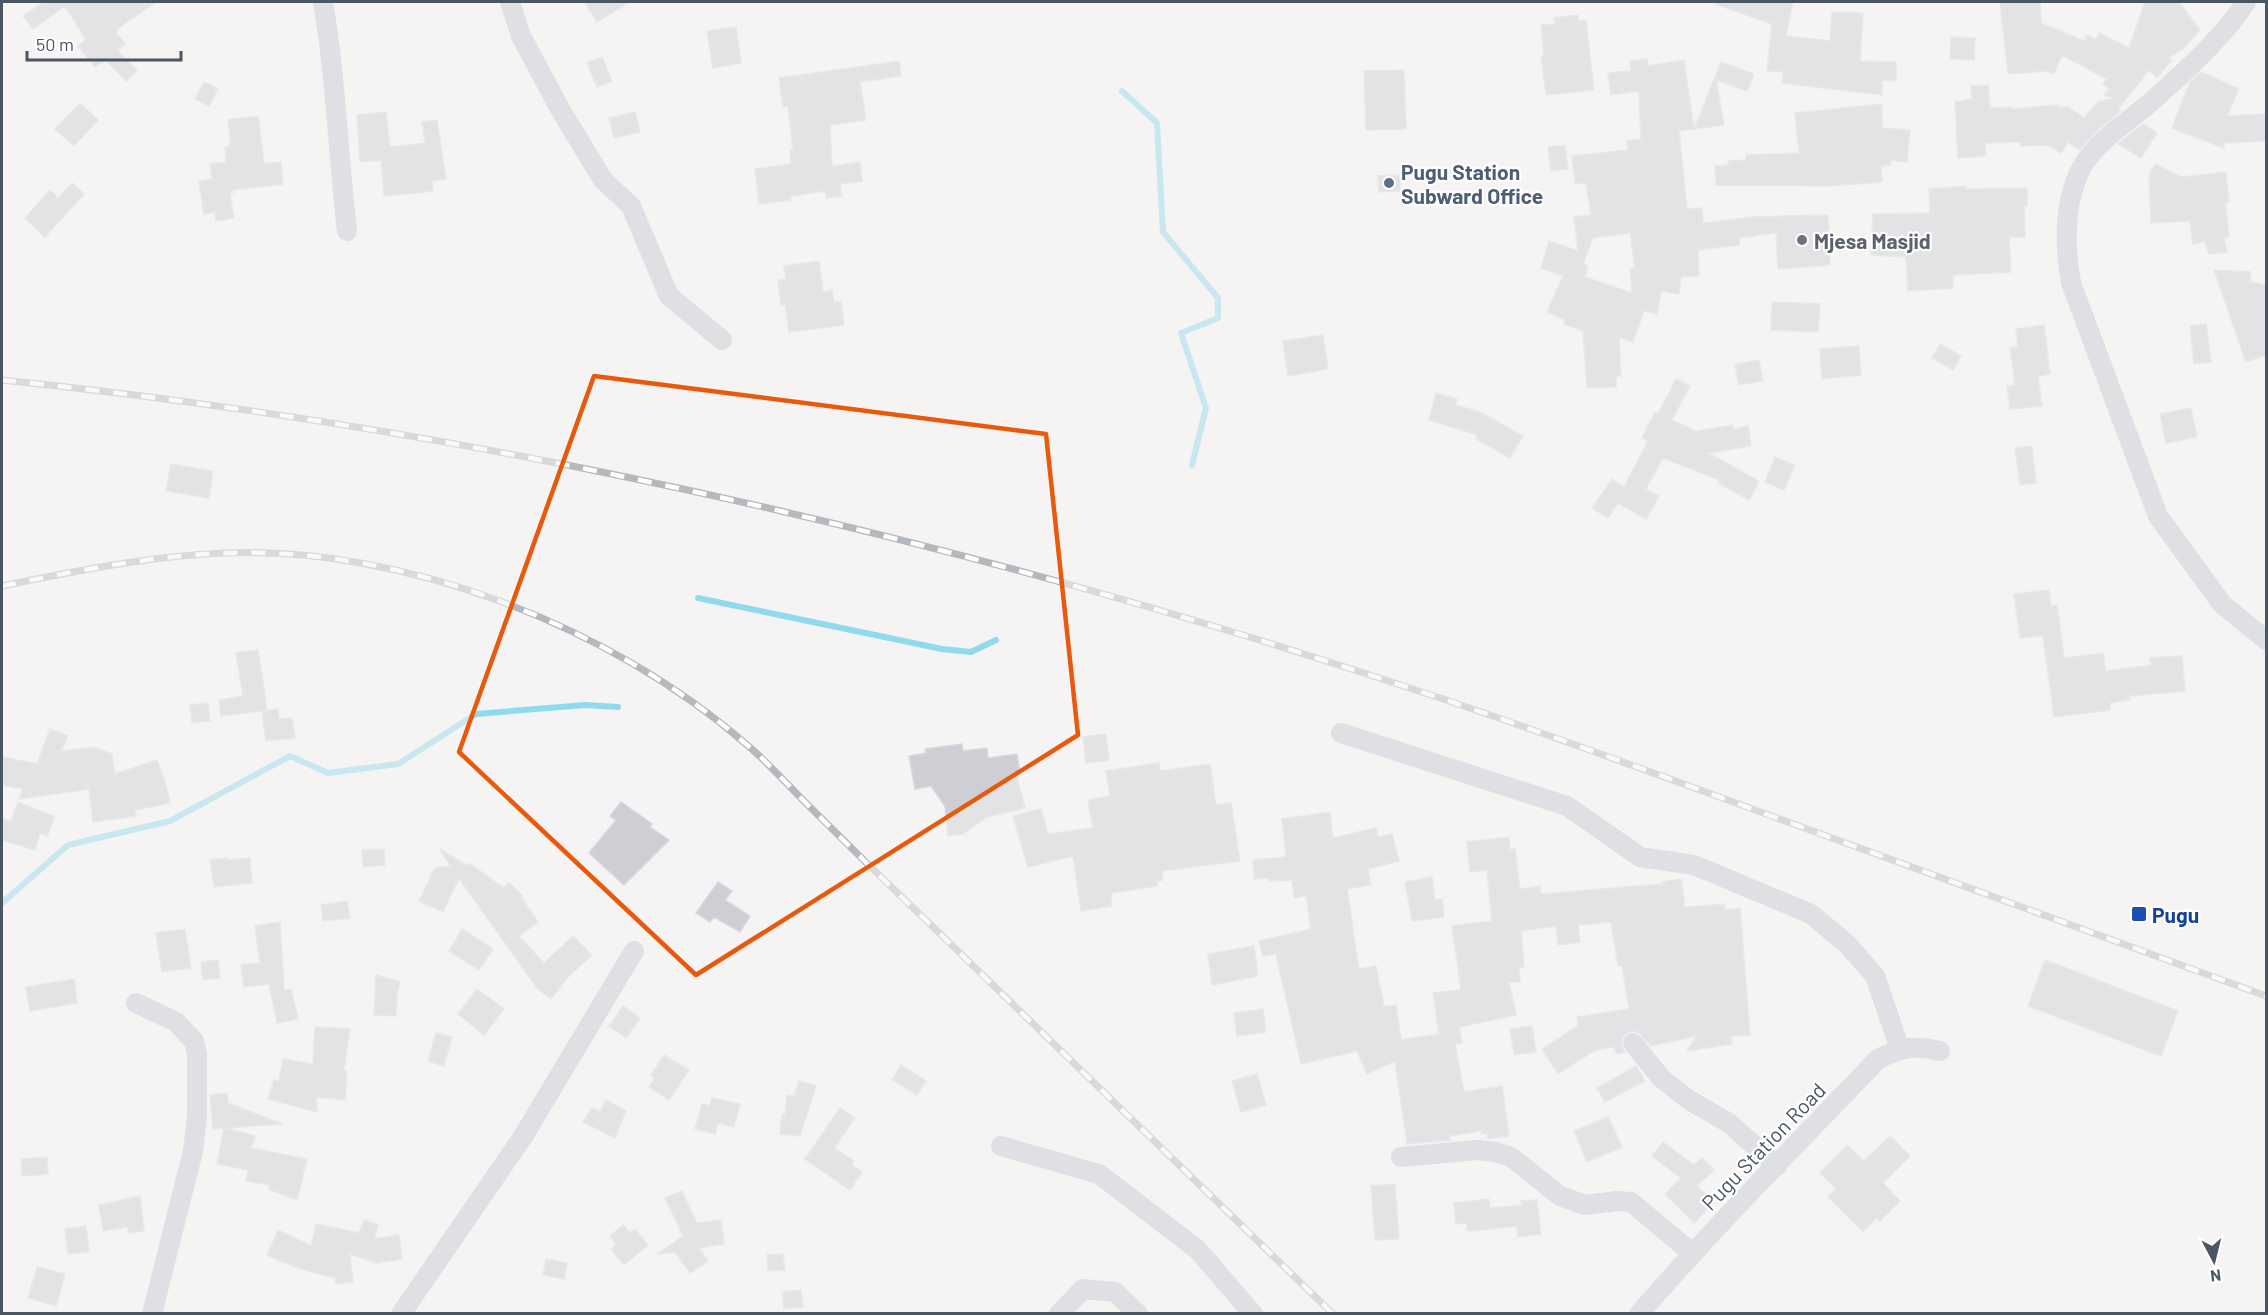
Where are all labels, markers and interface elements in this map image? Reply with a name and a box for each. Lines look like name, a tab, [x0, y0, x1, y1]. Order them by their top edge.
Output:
scale bar	[27, 24, 182, 62]
text: 50 m	[36, 33, 74, 55]
place label: Pugu Station Subward Office	[1401, 159, 1543, 208]
marker: Pugu Station Subward Office	[1382, 176, 1396, 190]
place label: Mjesa Masjid	[1814, 228, 1931, 253]
marker: Mjesa Masjid	[1795, 233, 1809, 247]
place label: Pugu	[2152, 902, 2199, 927]
marker: Pugu	[2130, 905, 2148, 923]
street label: Pugu Station Road	[1696, 1077, 1830, 1215]
north arrow	[2184, 1231, 2244, 1291]
text: N	[2209, 1266, 2222, 1286]

